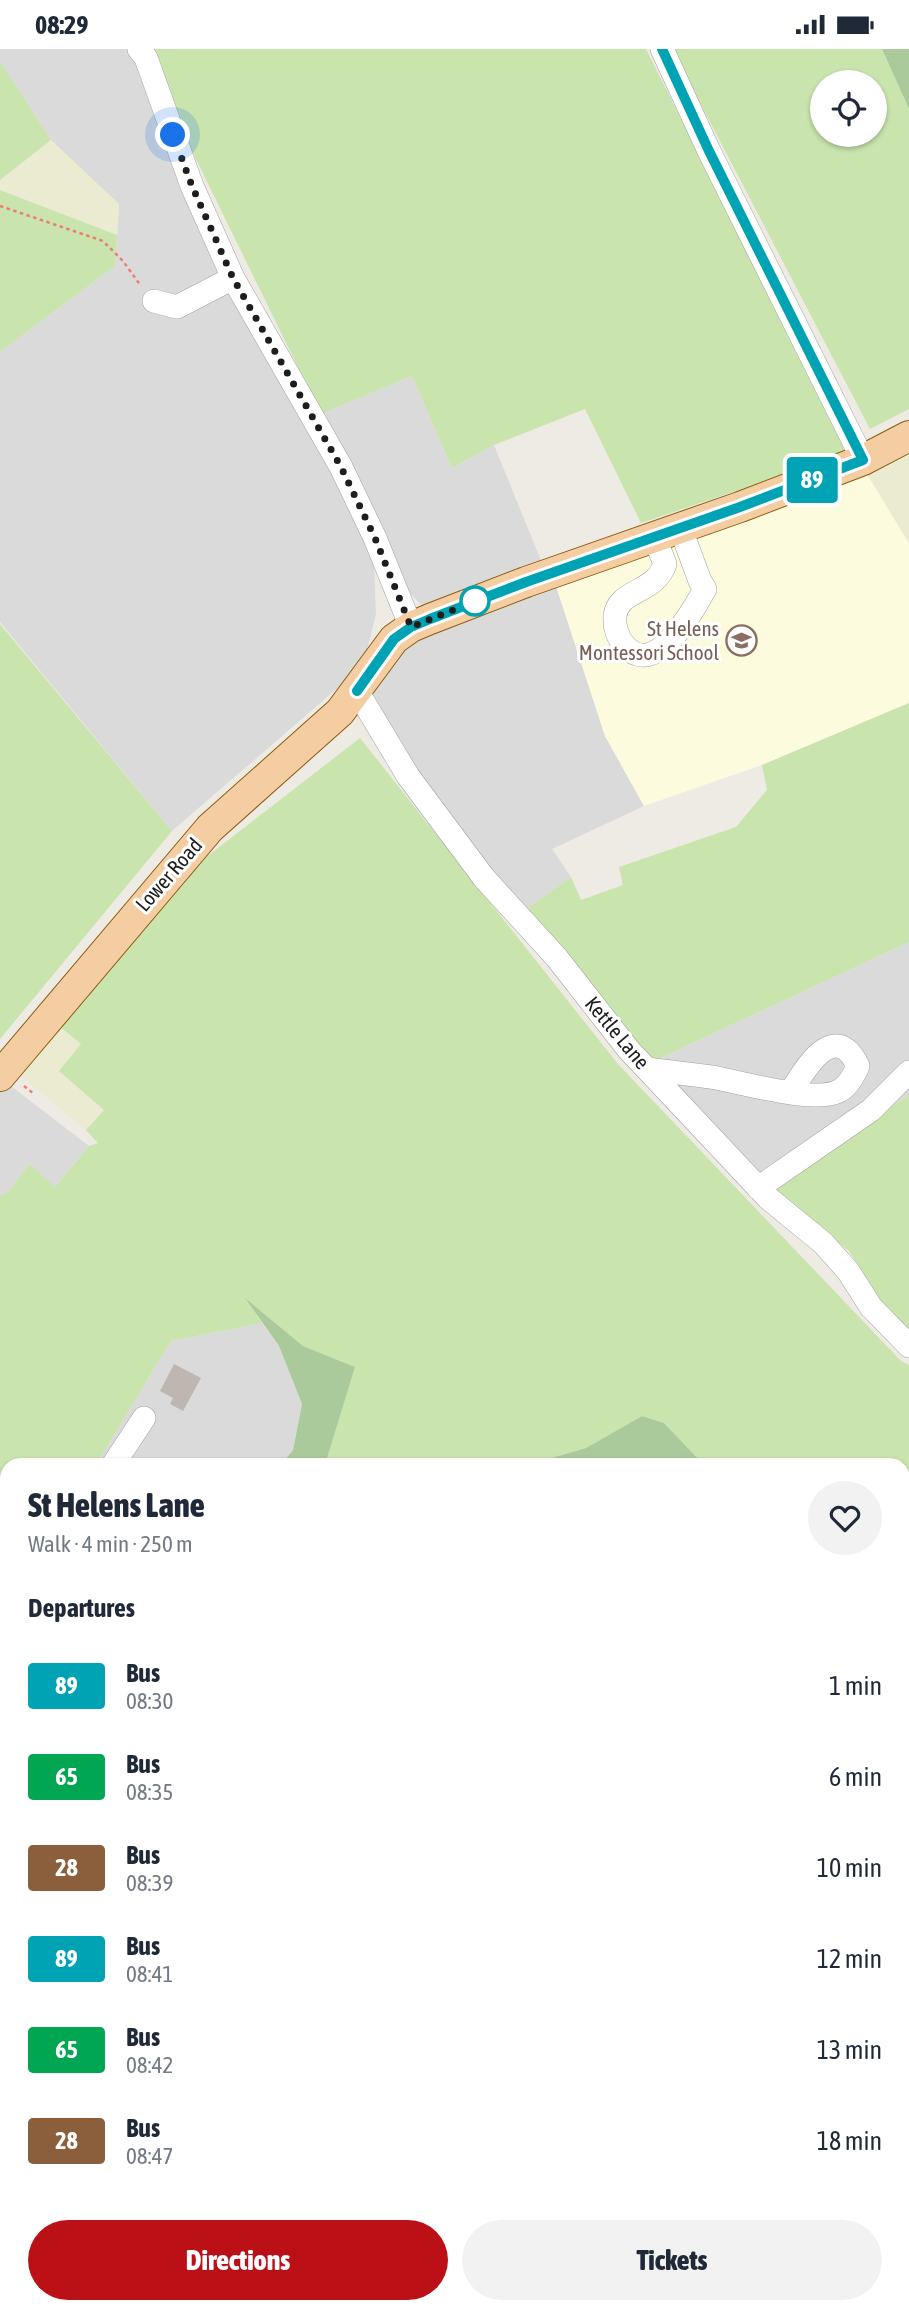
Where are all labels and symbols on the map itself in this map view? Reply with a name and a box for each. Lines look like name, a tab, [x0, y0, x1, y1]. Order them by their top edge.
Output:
your location	[155, 117, 190, 152]
line badge: 89	[780, 457, 844, 503]
unlabelled marker	[460, 586, 490, 616]
place label: St Helens Montessori School	[579, 616, 719, 664]
school or university icon: St Helens Montessori School	[725, 624, 759, 658]
street label: Lower Road	[130, 833, 206, 916]
street label: Kettle Lane	[581, 991, 655, 1073]

